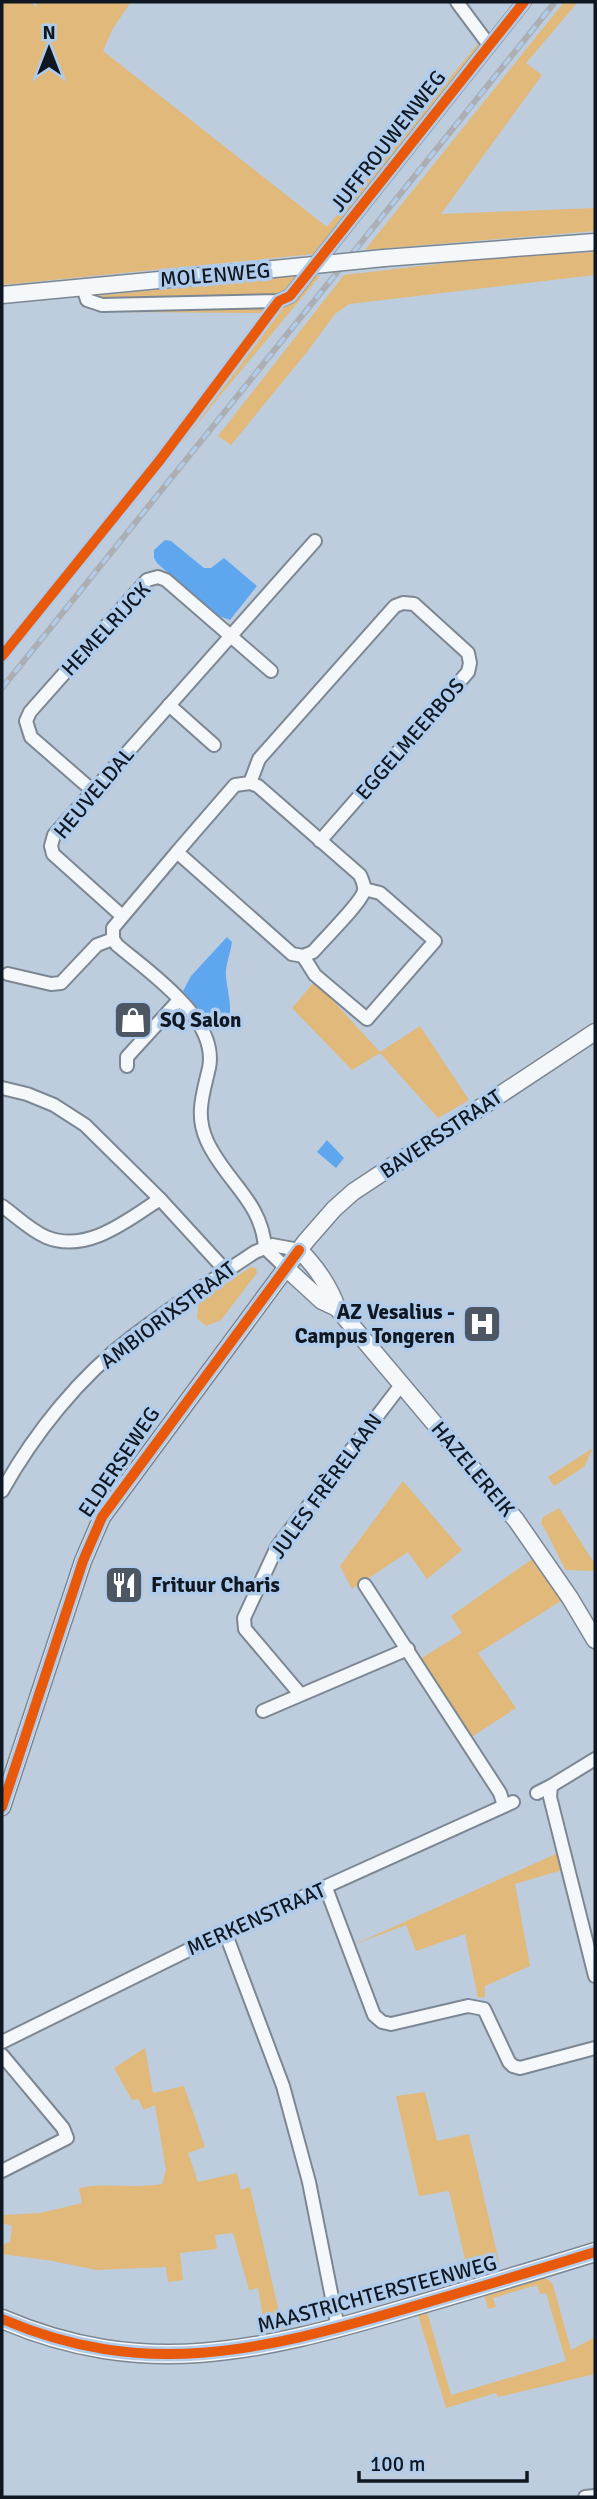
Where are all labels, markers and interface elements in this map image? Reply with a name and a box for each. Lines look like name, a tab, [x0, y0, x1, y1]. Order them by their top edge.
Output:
north arrow	[14, 14, 84, 84]
text: N	[42, 21, 56, 45]
street label: JUFFROUWENWEG	[325, 65, 451, 217]
street label: MOLENWEG	[159, 257, 271, 293]
street label: HEMELRIJCK	[56, 576, 156, 681]
street label: EGGELMEERBOS	[350, 673, 470, 805]
street label: HEUVELDAL	[48, 742, 140, 844]
shop icon: SQ Salon	[112, 999, 154, 1041]
place label: SQ Salon	[160, 1007, 241, 1033]
street label: BAVERSSTRAAT	[375, 1083, 507, 1184]
street label: AMBIORIXSTRAAT	[95, 1255, 241, 1374]
place label: AZ Vesalius - Campus Tongeren	[295, 1299, 455, 1349]
hospital icon: AZ Vesalius - Campus Tongeren	[461, 1303, 503, 1345]
street label: ELDERSEWEG	[73, 1402, 165, 1522]
street label: JULES FRÈRELAAN	[265, 1408, 387, 1564]
street label: HAZELEREIK	[426, 1416, 521, 1522]
restaurant icon: Frituur Charis	[103, 1564, 145, 1606]
place label: Frituur Charis	[151, 1572, 280, 1598]
street label: MERKENSTRAAT	[183, 1877, 330, 1961]
street label: MAASTRICHTERSTEENWEG	[254, 2249, 500, 2339]
scale bar	[359, 2440, 527, 2484]
text: 100 m	[370, 2451, 425, 2477]

